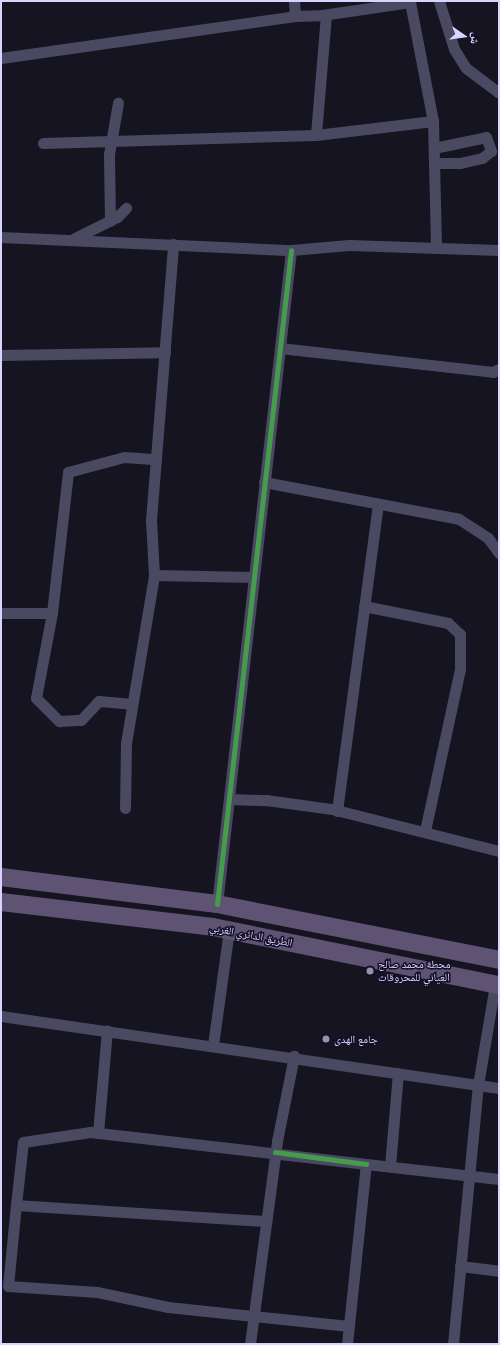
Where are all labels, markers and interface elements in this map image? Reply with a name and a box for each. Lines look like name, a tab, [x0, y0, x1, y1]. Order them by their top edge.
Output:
north arrow	[444, 16, 484, 56]
text: ش	[468, 31, 484, 46]
street label: الطريق الدائري الغربي	[209, 921, 293, 949]
place label: محطة محمد صالح العياني للمحروقات	[378, 958, 451, 984]
marker: محطة محمد صالح العياني للمحروقات	[365, 966, 375, 976]
place label: جامع الهدى	[334, 1032, 378, 1046]
marker: جامع الهدى	[321, 1034, 331, 1044]

